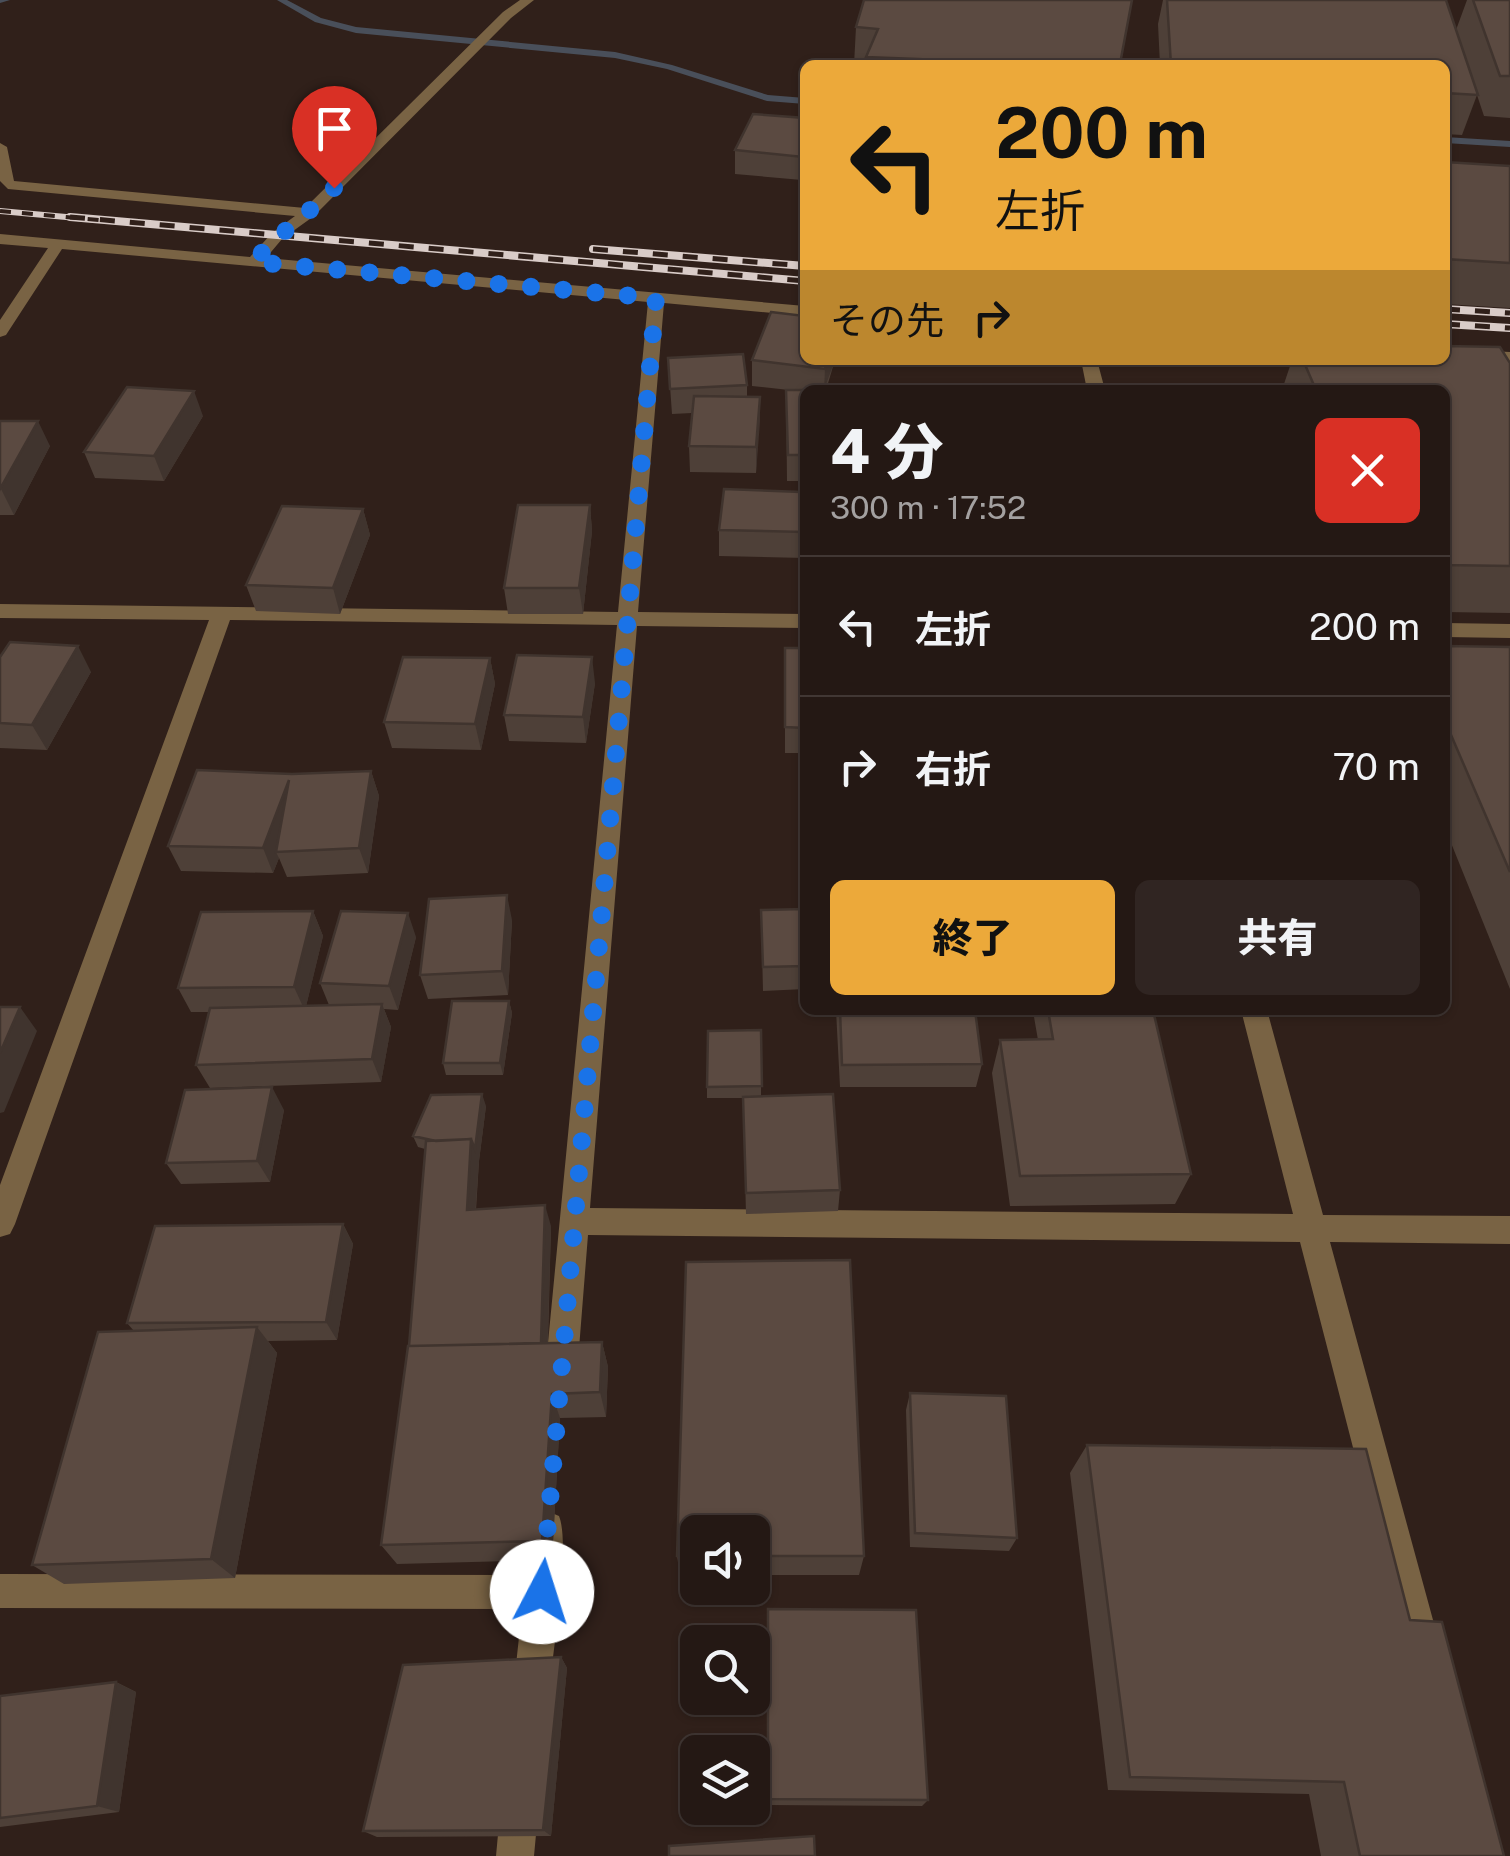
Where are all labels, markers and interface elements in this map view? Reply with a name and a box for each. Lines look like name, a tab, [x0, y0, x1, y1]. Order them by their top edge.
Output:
pin	[292, 86, 377, 189]
text: 200 m	[995, 91, 1208, 174]
icon: left	[830, 100, 960, 230]
icon: arrive	[307, 101, 362, 156]
text: 左折	[995, 184, 1085, 237]
icon: right	[964, 290, 1019, 345]
text: その先	[830, 298, 944, 343]
text: 4 分	[830, 416, 943, 487]
button: close	[1315, 418, 1420, 523]
text: 300 m · 17:52	[830, 489, 1026, 526]
icon: left	[830, 599, 885, 654]
text: 200 m	[1309, 604, 1420, 649]
text: 左折	[915, 607, 991, 652]
icon: right	[830, 739, 885, 794]
text: 70 m	[1333, 744, 1420, 789]
text: 右折	[915, 747, 991, 792]
button: 終了	[830, 880, 1115, 995]
button: 共有	[1135, 880, 1420, 995]
map controls	[680, 1515, 770, 1825]
button: sound	[680, 1515, 770, 1605]
position arrow	[490, 1540, 594, 1644]
button: search	[680, 1625, 770, 1715]
button: layers	[680, 1735, 770, 1825]

